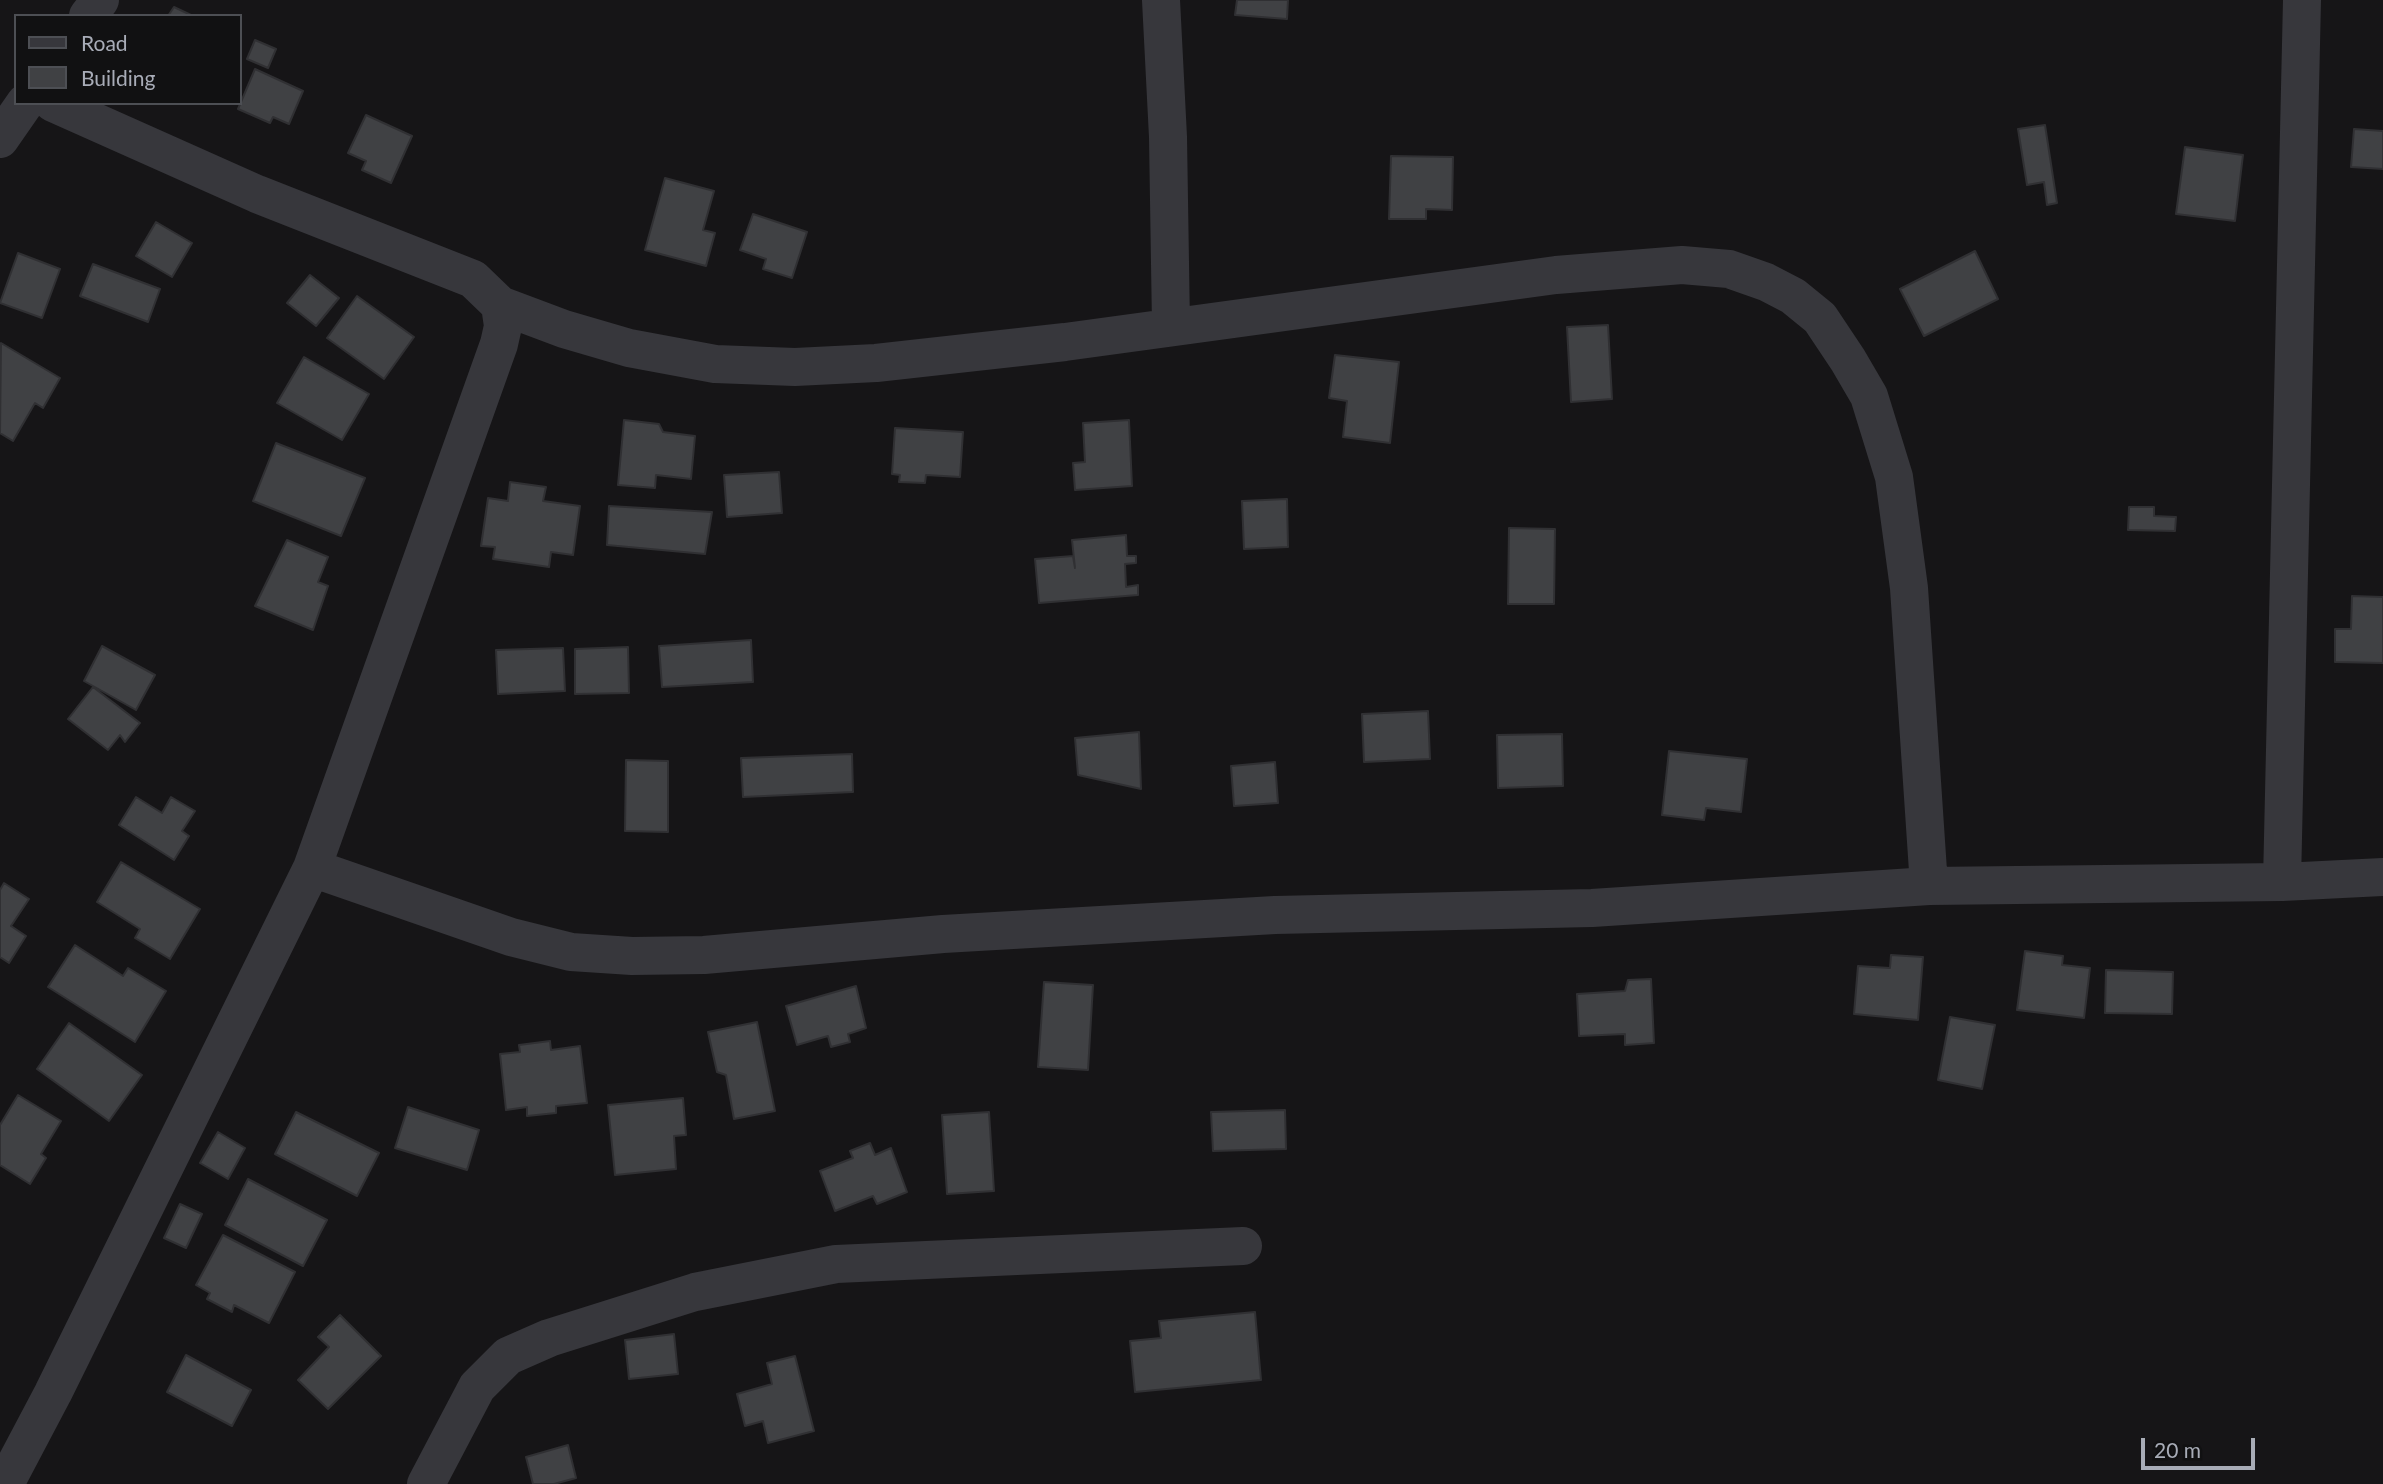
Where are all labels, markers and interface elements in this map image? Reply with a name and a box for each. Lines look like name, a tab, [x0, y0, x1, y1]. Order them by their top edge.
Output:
legend	[14, 14, 242, 105]
text: Road	[81, 30, 128, 55]
text: Building	[81, 65, 156, 90]
scale bar	[2145, 1424, 2259, 1468]
text: 20 m	[2154, 1437, 2201, 1462]

